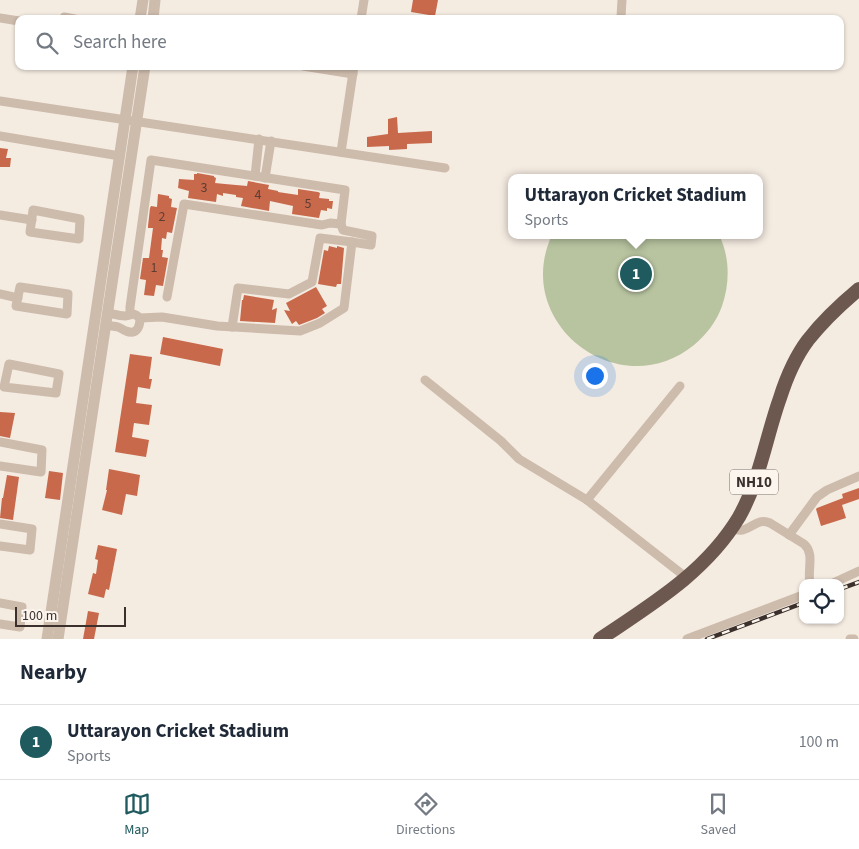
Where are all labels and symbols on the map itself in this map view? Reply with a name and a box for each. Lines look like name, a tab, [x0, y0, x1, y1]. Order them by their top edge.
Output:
house number: 3	[201, 178, 208, 198]
house number: 4	[255, 185, 262, 205]
house number: 5	[305, 194, 312, 214]
house number: 2	[159, 207, 166, 227]
pin: 1	[620, 255, 652, 293]
house number: 1	[151, 258, 158, 278]
your location	[582, 363, 608, 389]
road number: NH10	[730, 470, 778, 494]
scale bar	[15, 604, 126, 627]

